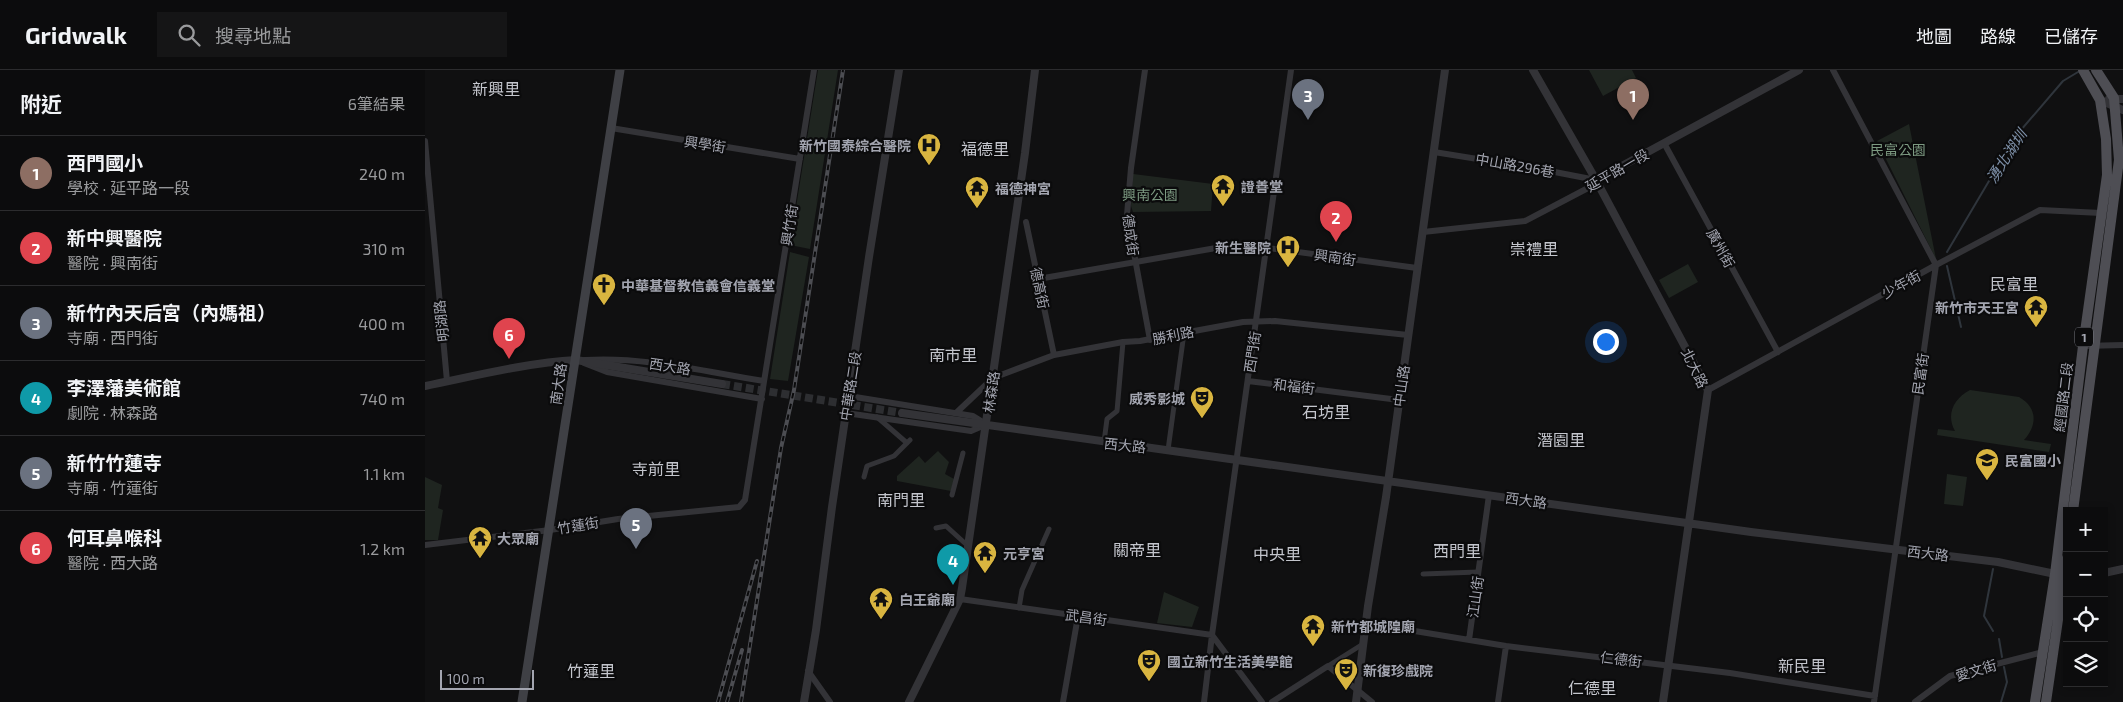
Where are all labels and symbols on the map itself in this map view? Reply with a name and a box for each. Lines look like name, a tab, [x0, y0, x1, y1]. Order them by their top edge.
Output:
district label: 新興里	[472, 79, 520, 98]
pin: 3	[1292, 79, 1324, 120]
pin: 1	[1617, 79, 1649, 120]
water label: 湧北湖圳	[1982, 124, 2031, 186]
street label: 興學街	[683, 132, 727, 156]
hospital icon: 新竹國泰綜合醫院	[916, 132, 942, 166]
place label: 新竹國泰綜合醫院	[799, 137, 911, 154]
district label: 福德里	[961, 139, 1009, 158]
park label: 民富公園	[1870, 141, 1926, 158]
street label: 延平路一段	[1582, 145, 1652, 195]
street label: 中山路296巷	[1474, 150, 1556, 180]
temple icon: 證善堂	[1210, 173, 1236, 207]
temple icon: 福德神宮	[964, 175, 990, 209]
place label: 證善堂	[1241, 178, 1283, 195]
place label: 福德神宮	[995, 180, 1051, 197]
park label: 興南公園	[1122, 186, 1178, 203]
pin: 2	[1320, 201, 1352, 242]
street label: 興竹街	[777, 203, 801, 247]
street label: 德成街	[1120, 213, 1142, 257]
street label: 廣州街	[1703, 226, 1739, 270]
hospital icon: 新生醫院	[1275, 234, 1301, 268]
place label: 新生醫院	[1215, 239, 1271, 256]
district label: 崇禮里	[1510, 239, 1558, 258]
street label: 興南街	[1313, 246, 1357, 268]
street label: 德高街	[1027, 266, 1053, 310]
street label: 少年街	[1879, 266, 1923, 302]
church icon: 中華基督教信義會信義堂	[591, 272, 617, 306]
district label: 民富里	[1990, 274, 2038, 293]
place label: 中華基督教信義會信義堂	[621, 277, 775, 294]
temple icon: 新竹市天王宮	[2023, 294, 2049, 328]
street label: 明湖路	[430, 299, 452, 343]
place label: 新竹市天王宮	[1935, 299, 2019, 316]
pin: 6	[493, 318, 525, 359]
street label: 勝利路	[1151, 323, 1195, 347]
road number: 1	[2075, 328, 2093, 346]
your location	[1593, 329, 1619, 355]
street label: 西門街	[1240, 330, 1264, 374]
district label: 南市里	[929, 345, 977, 364]
street label: 北大路	[1678, 345, 1712, 391]
street label: 中華路二段	[836, 350, 864, 422]
street label: 民富街	[1909, 352, 1931, 396]
street label: 西大路	[648, 354, 692, 378]
street label: 經國路二段	[2050, 361, 2076, 433]
street label: 南大路	[547, 362, 569, 406]
street label: 中山路	[1390, 364, 1412, 408]
street label: 林森路	[980, 370, 1002, 414]
street label: 和福街	[1272, 375, 1316, 397]
theatre icon: 威秀影城	[1189, 385, 1215, 419]
place label: 威秀影城	[1129, 390, 1185, 407]
district label: 石坊里	[1302, 402, 1350, 421]
district label: 潛園里	[1537, 430, 1585, 449]
street label: 西大路	[1103, 434, 1147, 456]
school or university icon: 民富國小	[1974, 447, 2000, 481]
place label: 民富國小	[2005, 452, 2061, 469]
district label: 寺前里	[632, 459, 680, 478]
street label: 西大路	[1504, 489, 1548, 511]
district label: 南門里	[877, 490, 925, 509]
pin: 5	[620, 508, 652, 549]
street label: 竹蓮街	[556, 513, 600, 537]
temple icon: 大眾廟	[467, 525, 493, 559]
place label: 大眾廟	[497, 530, 539, 547]
temple icon: 元亨宮	[972, 540, 998, 574]
district label: 關帝里	[1113, 540, 1161, 559]
district label: 西門里	[1433, 541, 1481, 560]
street label: 西大路	[1906, 542, 1950, 564]
pin: 4	[937, 544, 969, 585]
district label: 中央里	[1253, 544, 1301, 563]
place label: 元亨宮	[1003, 545, 1045, 562]
street label: 江山街	[1464, 575, 1486, 619]
temple icon: 白王爺廟	[868, 586, 894, 620]
place label: 白王爺廟	[899, 591, 955, 608]
street label: 武昌街	[1064, 606, 1108, 628]
temple icon: 新竹都城隍廟	[1300, 613, 1326, 647]
place label: 新竹都城隍廟	[1331, 618, 1415, 635]
theatre icon: 國立新竹生活美學館	[1136, 648, 1162, 682]
street label: 仁德街	[1599, 648, 1643, 670]
place label: 國立新竹生活美學館	[1167, 653, 1293, 670]
district label: 新民里	[1778, 656, 1826, 675]
street label: 愛文街	[1953, 656, 1999, 684]
theatre icon: 新復珍戲院	[1333, 657, 1359, 691]
district label: 竹蓮里	[567, 661, 615, 680]
place label: 新復珍戲院	[1363, 662, 1433, 679]
scale bar	[440, 667, 534, 690]
district label: 仁德里	[1568, 678, 1616, 697]

